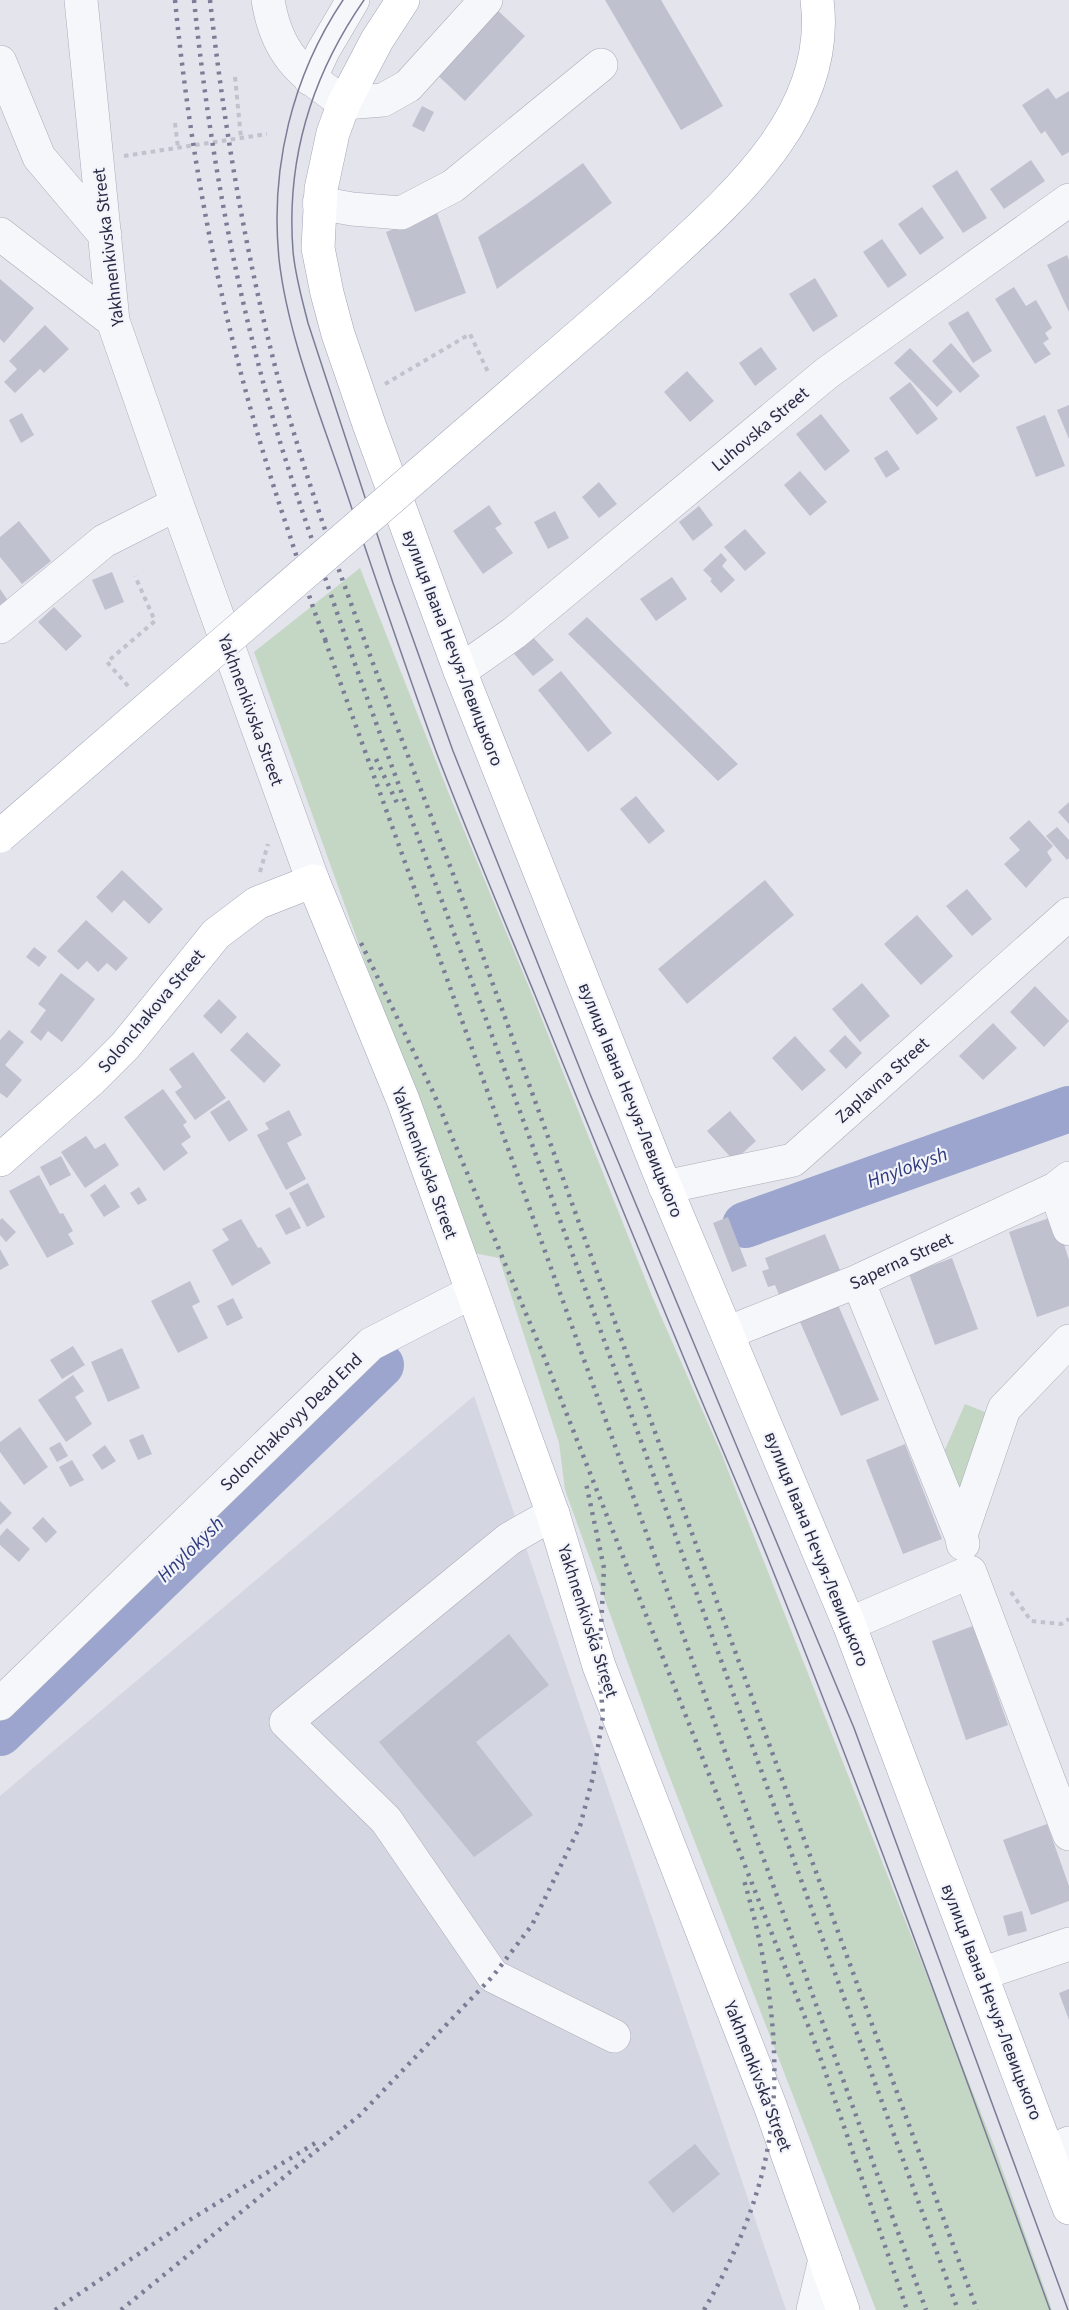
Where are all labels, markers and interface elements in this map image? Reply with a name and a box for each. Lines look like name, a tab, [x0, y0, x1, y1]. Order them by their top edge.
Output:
street label: Yakhnenkivska Street	[86, 166, 131, 329]
street label: Luhovska Street	[706, 381, 814, 478]
street label: вулиця Івана Нечуя-Левицького	[396, 526, 509, 770]
street label: Yakhnenkivska Street	[211, 630, 290, 789]
street label: Solonchakova Street	[92, 944, 211, 1079]
street label: вулиця Івана Нечуя-Левицького	[572, 979, 689, 1221]
street label: Zaplavna Street	[830, 1032, 935, 1129]
street label: Yakhnenkivska Street	[385, 1083, 464, 1242]
water label: Hnylokysh	[863, 1140, 952, 1195]
street label: Saperna Street	[845, 1227, 957, 1296]
street label: Solonchakovyy Dead End	[215, 1348, 368, 1497]
street label: вулиця Івана Нечуя-Левицького	[758, 1428, 875, 1670]
water label: Hnylokysh	[151, 1510, 231, 1589]
street label: Yakhnenkivska Street	[551, 1540, 624, 1701]
street label: вулиця Івана Нечуя-Левицького	[935, 1880, 1048, 2124]
street label: Yakhnenkivska Street	[717, 1996, 798, 2155]

